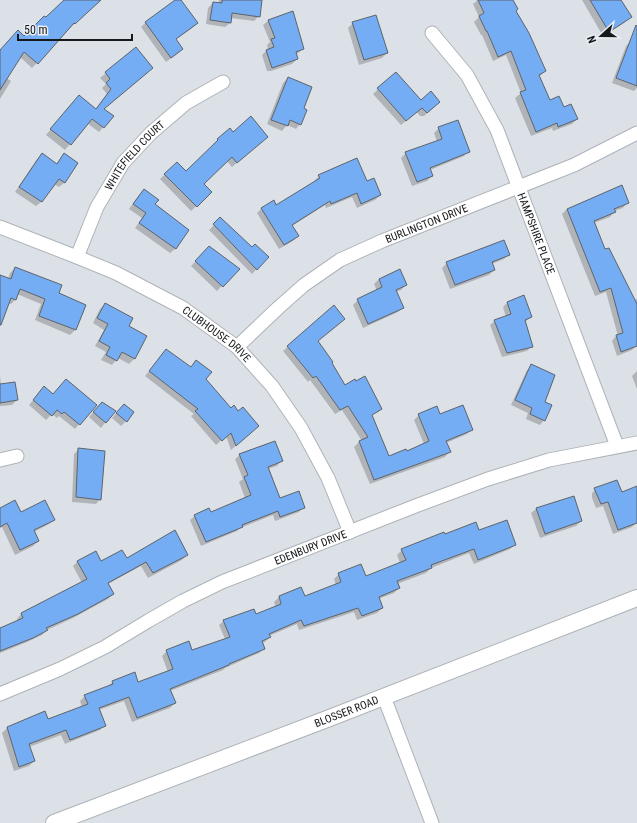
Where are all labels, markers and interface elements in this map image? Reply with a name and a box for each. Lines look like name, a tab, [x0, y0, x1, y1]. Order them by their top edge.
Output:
scale bar	[18, 16, 132, 42]
north arrow	[581, 16, 621, 56]
text: 50 m	[24, 23, 48, 37]
text: N	[585, 34, 599, 45]
street label: WHITEFIELD COURT	[102, 118, 167, 193]
street label: HAMPSHIRE PLACE	[514, 191, 557, 277]
street label: BURLINGTON DRIVE	[384, 202, 470, 246]
street label: CLUBHOUSE DRIVE	[180, 304, 254, 365]
street label: EDENBURY DRIVE	[273, 527, 349, 568]
street label: BLOSSER ROAD	[313, 694, 381, 730]

